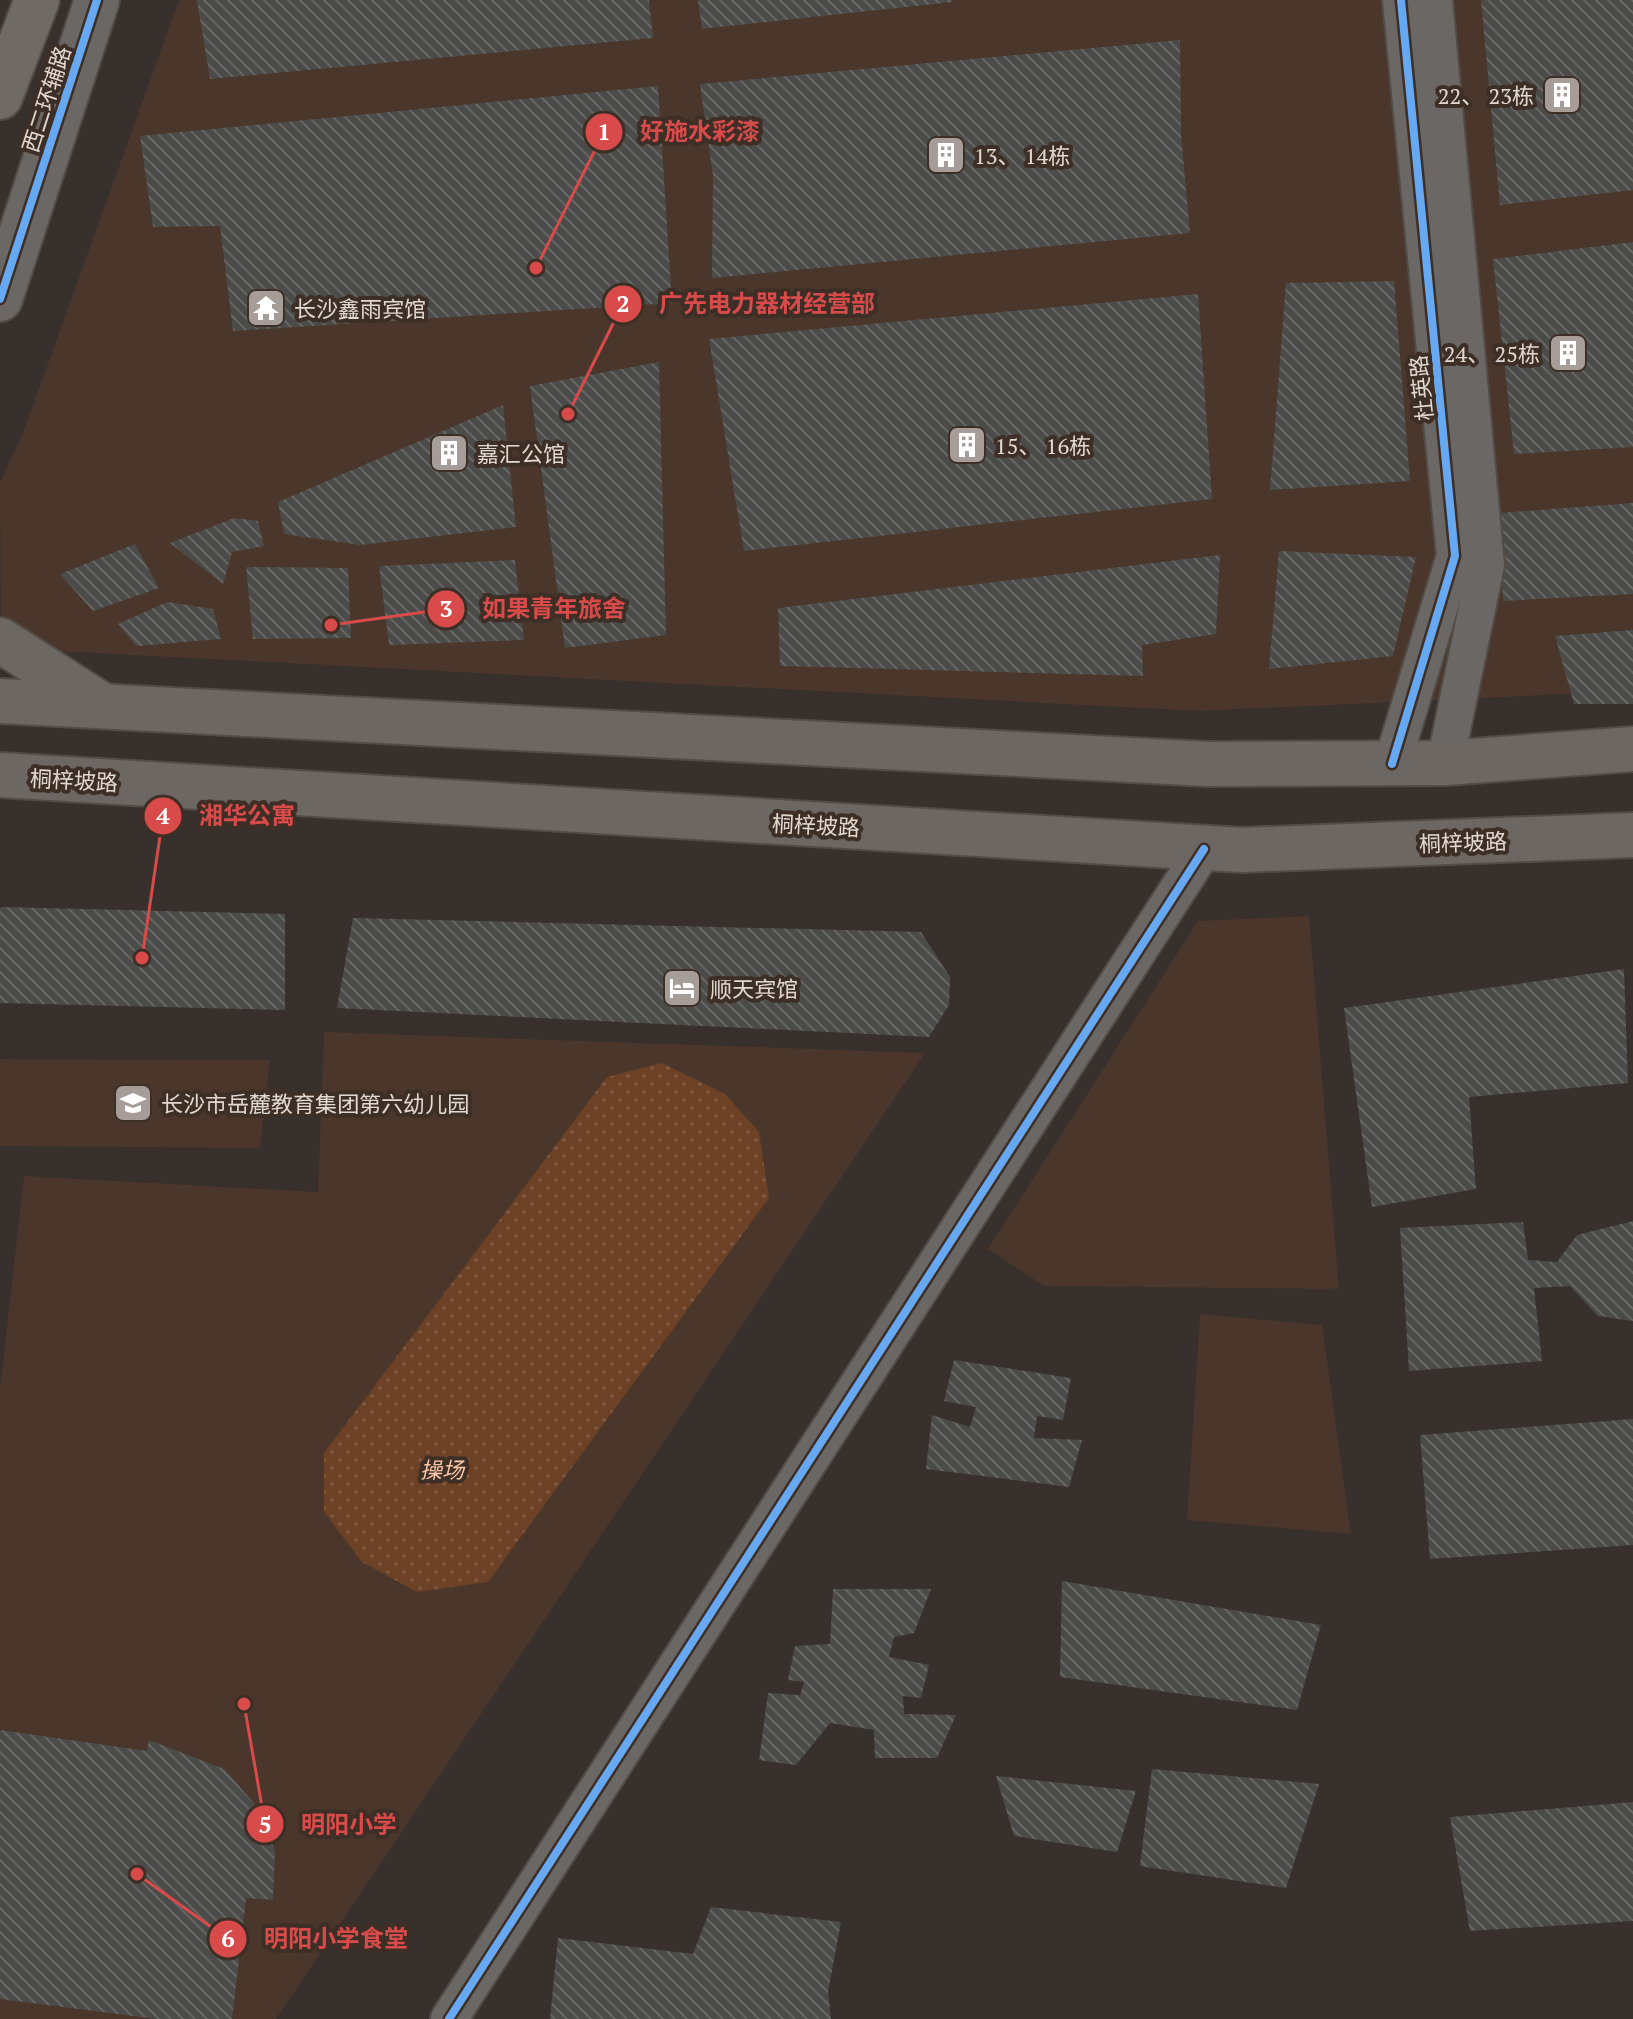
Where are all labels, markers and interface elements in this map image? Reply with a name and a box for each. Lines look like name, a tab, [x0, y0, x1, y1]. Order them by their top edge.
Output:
street label: 西二环辅路	[15, 42, 77, 156]
building icon: 22、 23栋	[1541, 74, 1583, 116]
place label: 22、 23栋	[1438, 81, 1534, 110]
callout: 好施水彩漆	[584, 108, 776, 156]
text: 1	[597, 115, 611, 147]
text: 好施水彩漆	[640, 115, 760, 147]
building icon: 13、 14栋	[925, 134, 967, 176]
place label: 13、 14栋	[974, 141, 1070, 170]
callout: 广先电力器材经营部	[603, 280, 891, 328]
temple icon: 长沙鑫雨宾馆	[245, 287, 287, 329]
text: 2	[616, 287, 630, 319]
text: 广先电力器材经营部	[659, 287, 875, 319]
place label: 长沙鑫雨宾馆	[294, 294, 426, 323]
building icon: 24、 25栋	[1547, 332, 1589, 374]
place label: 24、 25栋	[1444, 339, 1540, 368]
street label: 杜英路	[1403, 354, 1439, 422]
building icon: 15、 16栋	[946, 424, 988, 466]
place label: 15、 16栋	[995, 431, 1091, 460]
building icon: 嘉汇公馆	[428, 432, 470, 474]
place label: 嘉汇公馆	[477, 439, 565, 468]
callout: 如果青年旅舍	[426, 585, 642, 633]
text: 3	[439, 592, 453, 624]
text: 如果青年旅舍	[482, 592, 626, 624]
street label: 桐梓坡路	[29, 763, 119, 797]
callout: 湘华公寓	[143, 792, 311, 840]
text: 4	[156, 799, 170, 831]
text: 湘华公寓	[199, 799, 295, 831]
street label: 桐梓坡路	[771, 808, 861, 842]
street label: 桐梓坡路	[1419, 826, 1507, 858]
hotel icon: 顺天宾馆	[661, 967, 703, 1009]
place label: 顺天宾馆	[710, 974, 798, 1003]
school or university icon: 长沙市岳麓教育集团第六幼儿园	[112, 1082, 154, 1124]
place label: 长沙市岳麓教育集团第六幼儿园	[161, 1089, 469, 1118]
park label: 操场	[420, 1455, 466, 1484]
callout: 明阳小学	[245, 1800, 413, 1848]
text: 5	[258, 1808, 272, 1840]
text: 明阳小学	[301, 1808, 397, 1840]
callout: 明阳小学食堂	[208, 1915, 424, 1963]
text: 6	[221, 1922, 235, 1954]
text: 明阳小学食堂	[264, 1922, 408, 1954]

